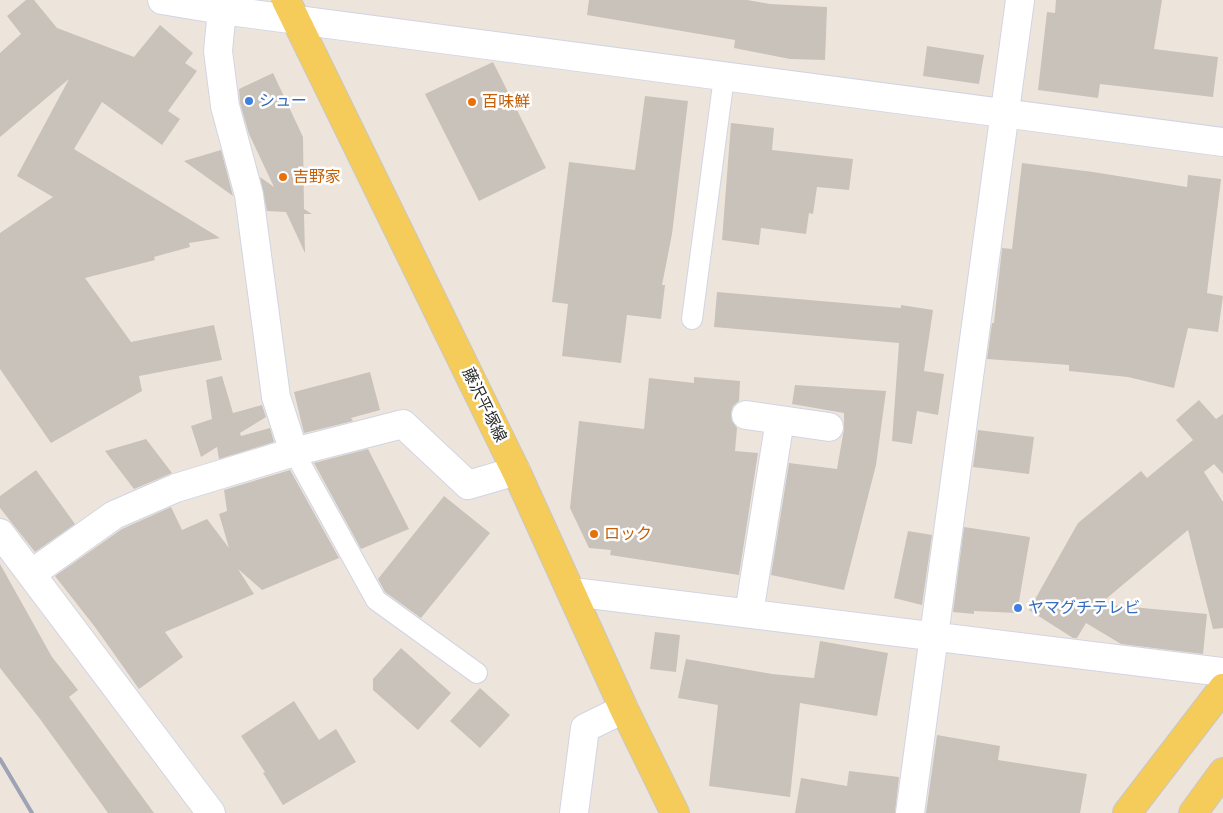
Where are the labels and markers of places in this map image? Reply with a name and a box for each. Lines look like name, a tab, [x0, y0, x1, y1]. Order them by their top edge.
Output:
place label: シュー	[259, 91, 307, 111]
place label: 百味鮮	[482, 92, 530, 112]
marker: シュー	[243, 95, 255, 107]
marker: 百味鮮	[466, 96, 478, 108]
place label: 吉野家	[293, 167, 341, 187]
marker: 吉野家	[277, 171, 289, 183]
place label: ロック	[604, 524, 652, 544]
marker: ロック	[588, 528, 600, 540]
place label: ヤマグチテレビ	[1028, 598, 1140, 618]
marker: ヤマグチテレビ	[1012, 602, 1024, 614]

